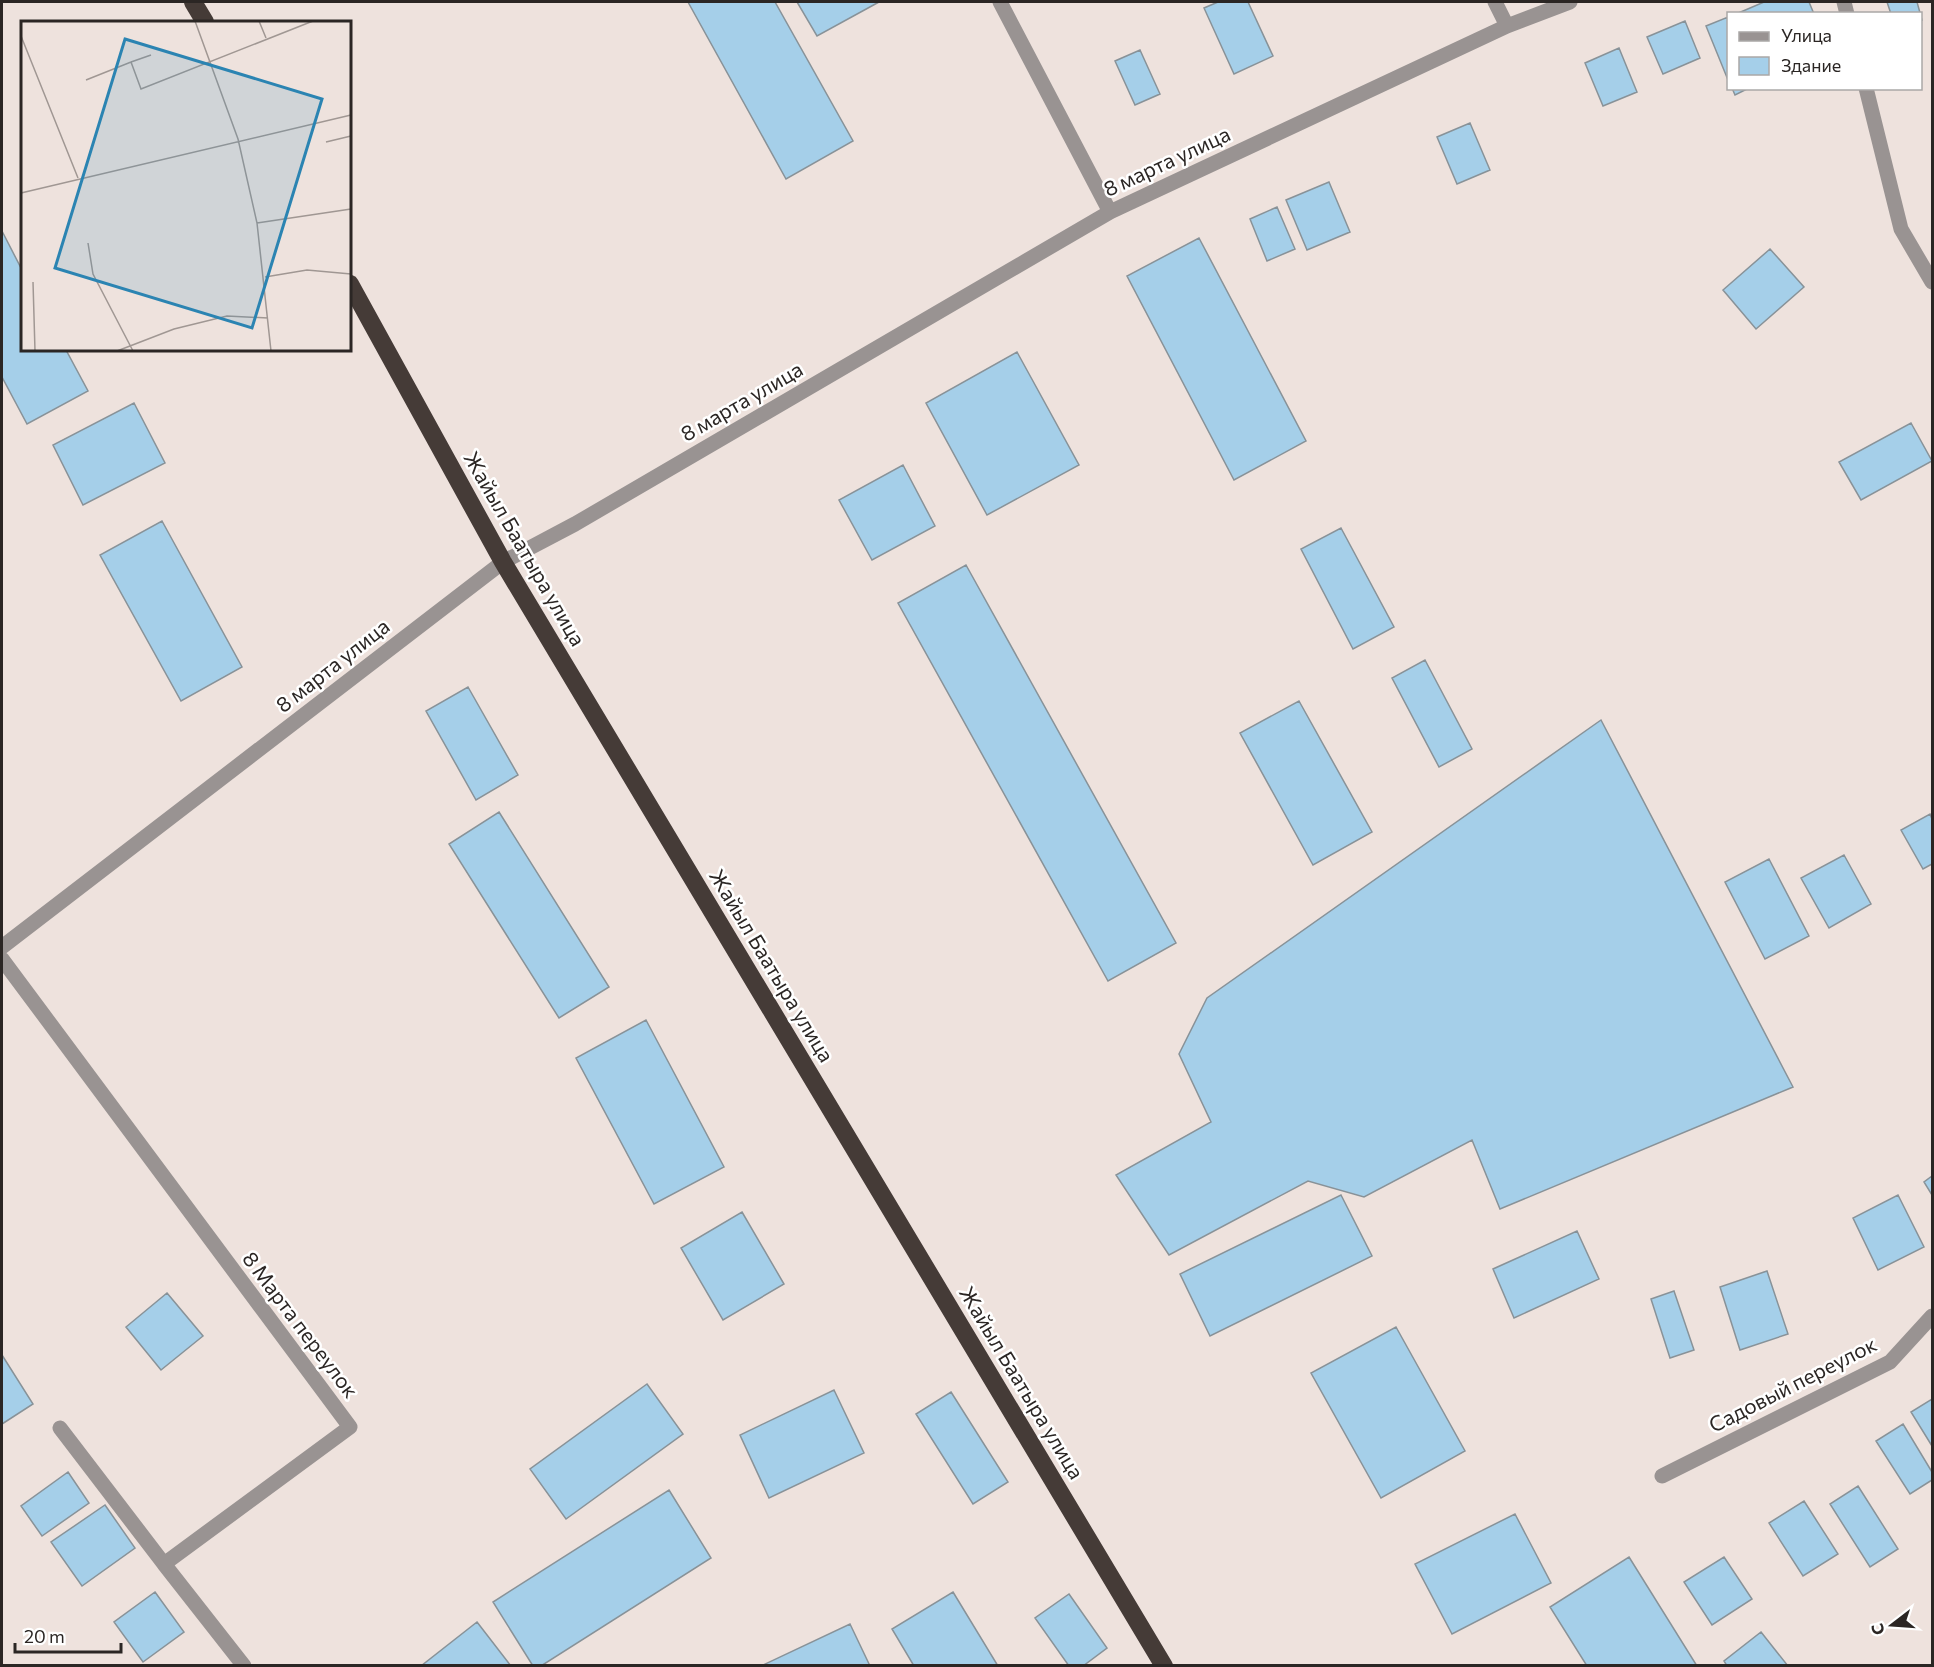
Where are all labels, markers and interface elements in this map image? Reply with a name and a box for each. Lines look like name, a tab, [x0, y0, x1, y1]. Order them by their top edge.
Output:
legend	[1727, 12, 1922, 90]
inset map	[21, 21, 351, 351]
text: Улица	[1781, 24, 1832, 46]
text: Здание	[1781, 54, 1841, 76]
street label: 8 марта улица	[1099, 120, 1234, 201]
street label: 8 марта улица	[676, 356, 807, 446]
street label: Жайыл Баатыра улица	[459, 446, 591, 650]
street label: 8 марта улица	[270, 613, 394, 717]
street label: Жайыл Баатыра улица	[705, 864, 840, 1066]
street label: 8 Марта переулок	[238, 1246, 364, 1402]
street label: Жайыл Баатыра улица	[955, 1281, 1090, 1483]
street label: Садовый переулок	[1704, 1331, 1880, 1437]
north arrow	[1862, 1595, 1922, 1655]
scale bar	[15, 1616, 122, 1654]
text: С	[1866, 1621, 1888, 1638]
text: 20 m	[24, 1625, 65, 1647]

